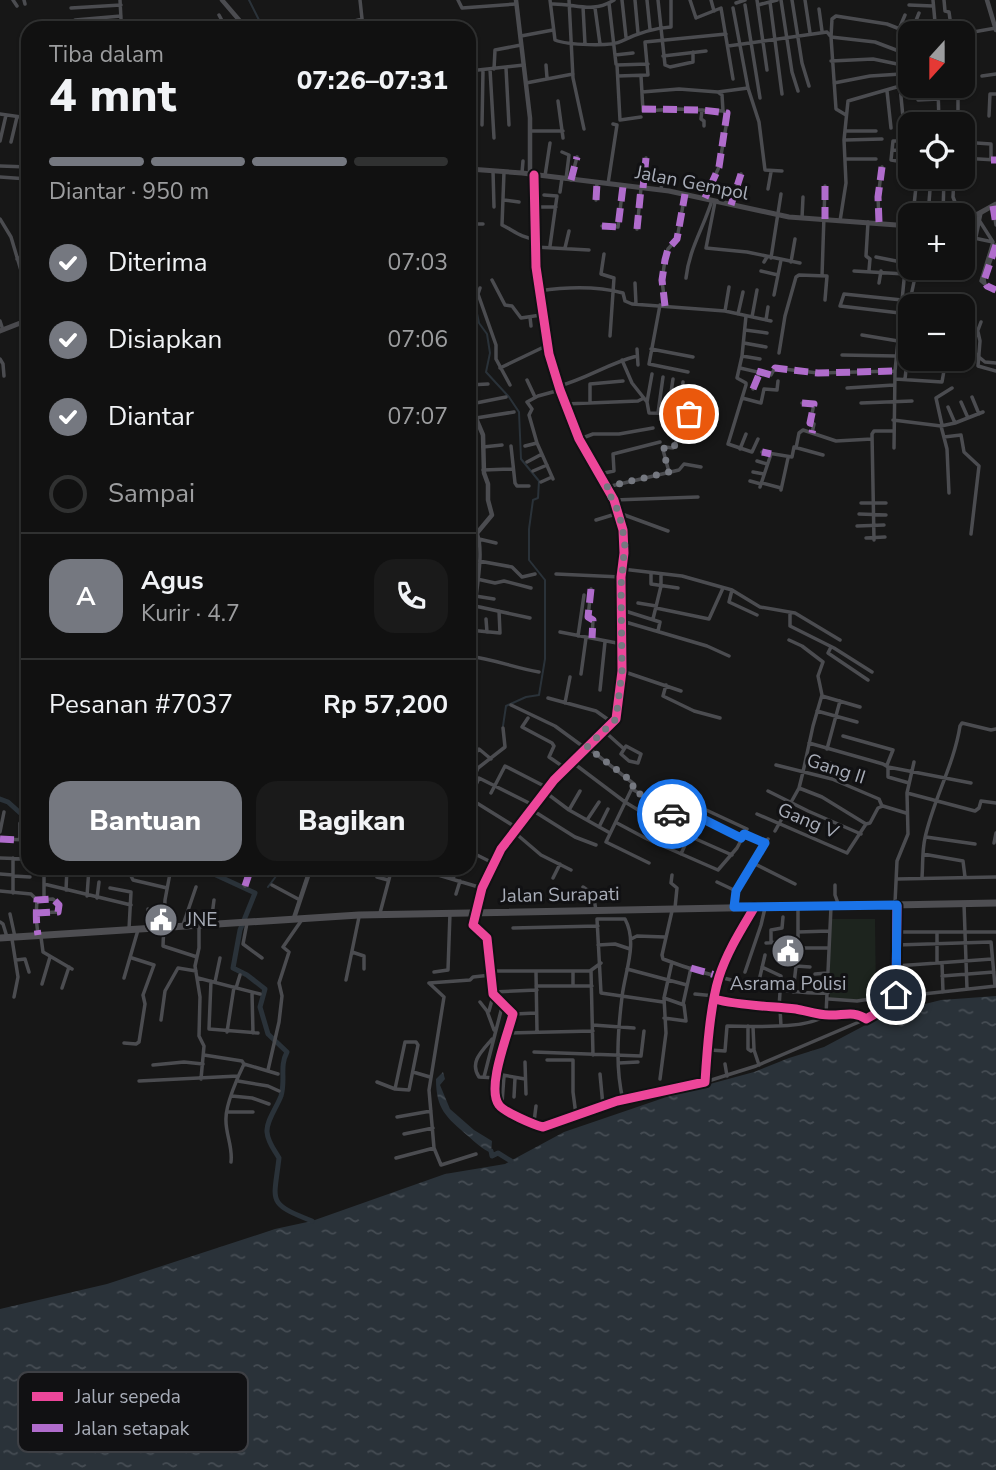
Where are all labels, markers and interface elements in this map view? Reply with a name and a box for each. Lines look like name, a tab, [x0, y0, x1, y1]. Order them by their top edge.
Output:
north arrow	[898, 21, 975, 98]
map controls	[898, 21, 975, 371]
text: Tiba dalam	[49, 39, 164, 70]
text: 07:26–07:31	[297, 63, 448, 98]
text: 4 mnt	[49, 64, 176, 127]
button: locate	[898, 112, 975, 189]
street label: Jalan Gempol	[632, 159, 751, 207]
text: Diantar · 950 m	[49, 176, 209, 207]
button: +	[898, 203, 975, 280]
icon: check	[49, 244, 87, 282]
text: Diterima	[108, 245, 208, 280]
text: 07:03	[388, 247, 448, 278]
button: −	[898, 294, 975, 371]
icon: check	[49, 321, 87, 359]
text: Disiapkan	[108, 322, 222, 357]
text: 07:06	[388, 324, 448, 355]
pin	[659, 384, 719, 444]
icon: bag	[670, 395, 708, 433]
icon: check	[49, 398, 87, 436]
text: Diantar	[108, 399, 194, 434]
text: 07:07	[388, 401, 448, 432]
text: Sampai	[108, 476, 195, 511]
button: phone	[374, 559, 448, 633]
text: Agus	[141, 563, 204, 598]
text: A	[76, 579, 96, 614]
text: Kurir · 4.7	[141, 598, 240, 629]
text: Pesanan #7037	[49, 687, 233, 722]
text: Rp 57,200	[323, 687, 448, 722]
street label: Gang II	[803, 747, 869, 791]
courier	[637, 779, 707, 849]
button: Bantuan	[49, 781, 242, 861]
button: Bagikan	[256, 781, 448, 861]
icon: car	[653, 795, 691, 833]
street label: Gang V	[774, 797, 843, 846]
street label: Jalan Surapati	[499, 881, 620, 909]
public building icon: JNE	[142, 901, 180, 939]
place label: JNE	[185, 907, 217, 933]
public building icon: Asrama Polisi	[769, 932, 807, 970]
pin	[866, 965, 926, 1025]
place label: Asrama Polisi	[730, 971, 846, 997]
icon: home	[877, 976, 915, 1014]
legend	[18, 1372, 248, 1452]
text: Jalur sepeda	[74, 1384, 181, 1410]
text: Jalan setapak	[74, 1416, 190, 1442]

